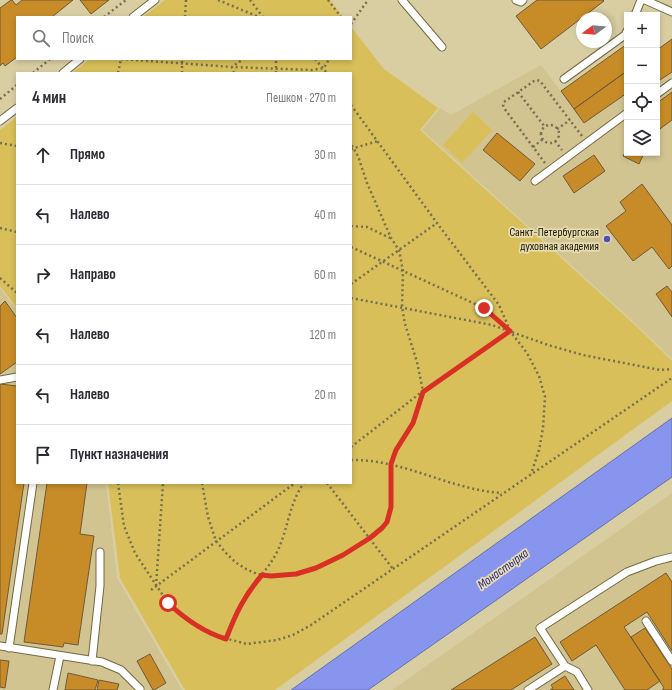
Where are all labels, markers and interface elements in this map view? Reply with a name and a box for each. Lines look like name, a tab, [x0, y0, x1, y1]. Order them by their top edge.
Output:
north arrow	[576, 12, 612, 48]
map controls	[624, 12, 660, 156]
button: +	[624, 12, 660, 48]
search box	[16, 16, 352, 60]
icon: search	[30, 27, 52, 49]
text: Поиск	[62, 29, 94, 48]
button: −	[624, 48, 660, 84]
button: locate	[624, 84, 660, 120]
text: 4 мин	[32, 88, 66, 108]
text: Пешком · 270 m	[266, 90, 336, 106]
button: layers	[624, 120, 660, 156]
icon: ahead	[32, 144, 54, 166]
text: Прямо	[70, 145, 105, 164]
text: 30 m	[314, 147, 336, 163]
icon: left	[32, 204, 54, 226]
text: Налево	[70, 205, 110, 224]
text: 40 m	[314, 207, 336, 223]
place label: Санкт-Петербургская духовная академия	[509, 225, 599, 254]
marker: Санкт-Петербургская духовная академия	[602, 234, 612, 244]
icon: right	[32, 264, 54, 286]
text: Направо	[70, 265, 116, 284]
text: 60 m	[314, 267, 336, 283]
route end	[475, 299, 493, 317]
icon: left	[32, 324, 54, 346]
text: Налево	[70, 325, 110, 344]
text: 120 m	[310, 327, 336, 343]
icon: left	[32, 384, 54, 406]
text: Налево	[70, 385, 110, 404]
text: 20 m	[314, 387, 336, 403]
icon: arrive	[32, 444, 54, 466]
text: Пункт назначения	[70, 445, 168, 464]
water label: Монастырка	[474, 545, 532, 593]
route start	[159, 594, 177, 612]

